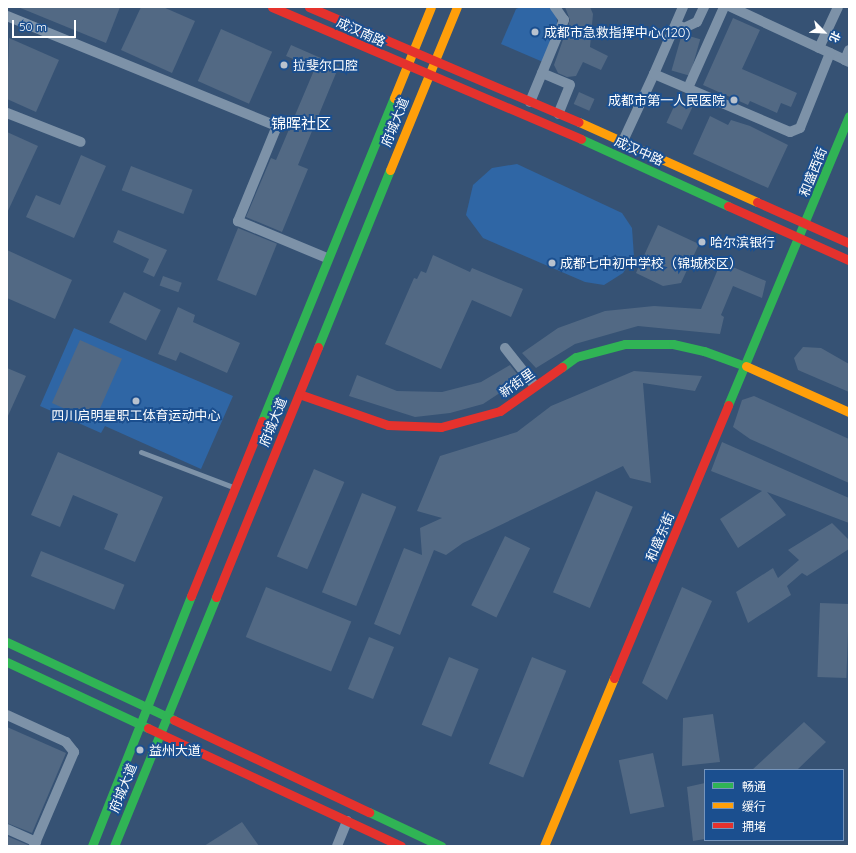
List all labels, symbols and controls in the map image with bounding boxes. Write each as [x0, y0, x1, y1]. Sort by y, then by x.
scale bar [14, 12, 78, 38]
north arrow [804, 12, 844, 52]
street label: 成汉南路 [334, 14, 388, 50]
text: 50 m [19, 19, 47, 34]
place label: 成都市急救指挥中心(120) [544, 24, 690, 40]
marker: 成都市急救指挥中心(120) [529, 26, 541, 38]
text: 北 [826, 29, 844, 45]
place label: 拉斐尔口腔 [293, 57, 358, 73]
marker: 拉斐尔口腔 [278, 59, 290, 71]
place label: 成都市第一人民医院 [608, 92, 725, 108]
marker: 成都市第一人民医院 [728, 94, 740, 106]
street label: 府城大道 [378, 95, 412, 149]
district label: 锦晖社区 [271, 115, 331, 133]
street label: 成汉中路 [612, 133, 666, 169]
street label: 和盛西街 [796, 145, 830, 199]
place label: 哈尔滨银行 [710, 234, 775, 250]
marker: 哈尔滨银行 [697, 237, 707, 247]
place label: 成都七中初中学校（锦城校区） [560, 255, 742, 271]
marker: 成都七中初中学校（锦城校区） [547, 258, 557, 268]
street label: 新街里 [497, 365, 537, 401]
street label: 府城大道 [256, 395, 290, 449]
marker: 四川启明星职工体育运动中心 [131, 396, 141, 406]
place label: 四川启明星职工体育运动中心 [52, 407, 220, 423]
street label: 和盛东街 [643, 510, 677, 564]
place label: 益州大道 [149, 742, 201, 758]
marker: 益州大道 [134, 744, 146, 756]
street label: 府城大道 [106, 761, 140, 815]
legend [704, 769, 844, 841]
text: 畅通 [742, 779, 766, 794]
text: 缓行 [742, 799, 766, 814]
text: 拥堵 [742, 819, 766, 834]

